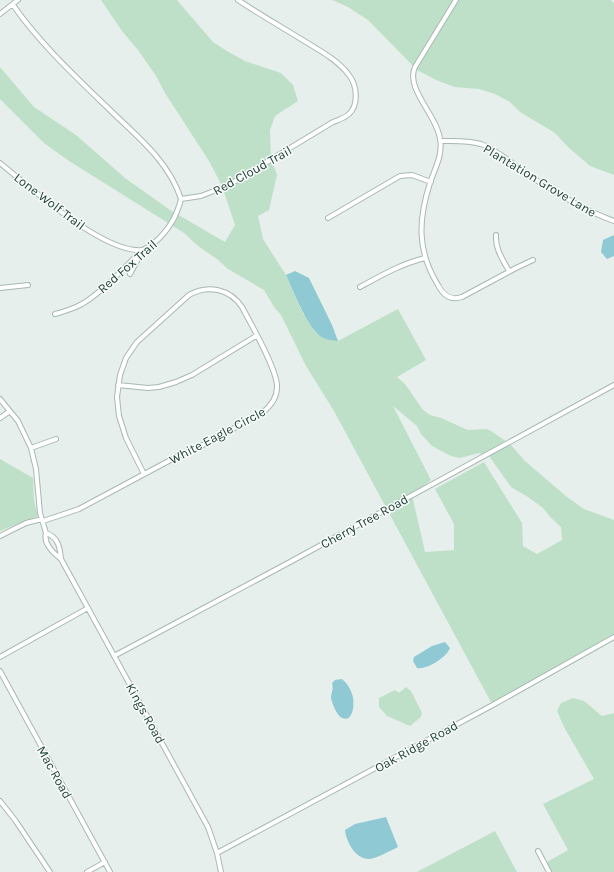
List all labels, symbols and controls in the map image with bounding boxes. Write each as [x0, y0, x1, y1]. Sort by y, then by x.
street label: Plantation Grove Lane [481, 141, 599, 220]
street label: Red Cloud Trail [210, 143, 294, 198]
street label: Lone Wolf Trail [11, 170, 88, 233]
street label: Red Fox Trail [95, 237, 160, 296]
street label: White Eagle Circle [167, 404, 268, 467]
street label: Cherry Tree Road [318, 491, 411, 552]
street label: Kings Road [123, 680, 168, 746]
street label: Oak Ridge Road [372, 717, 460, 775]
street label: Mac Road [34, 743, 75, 801]

